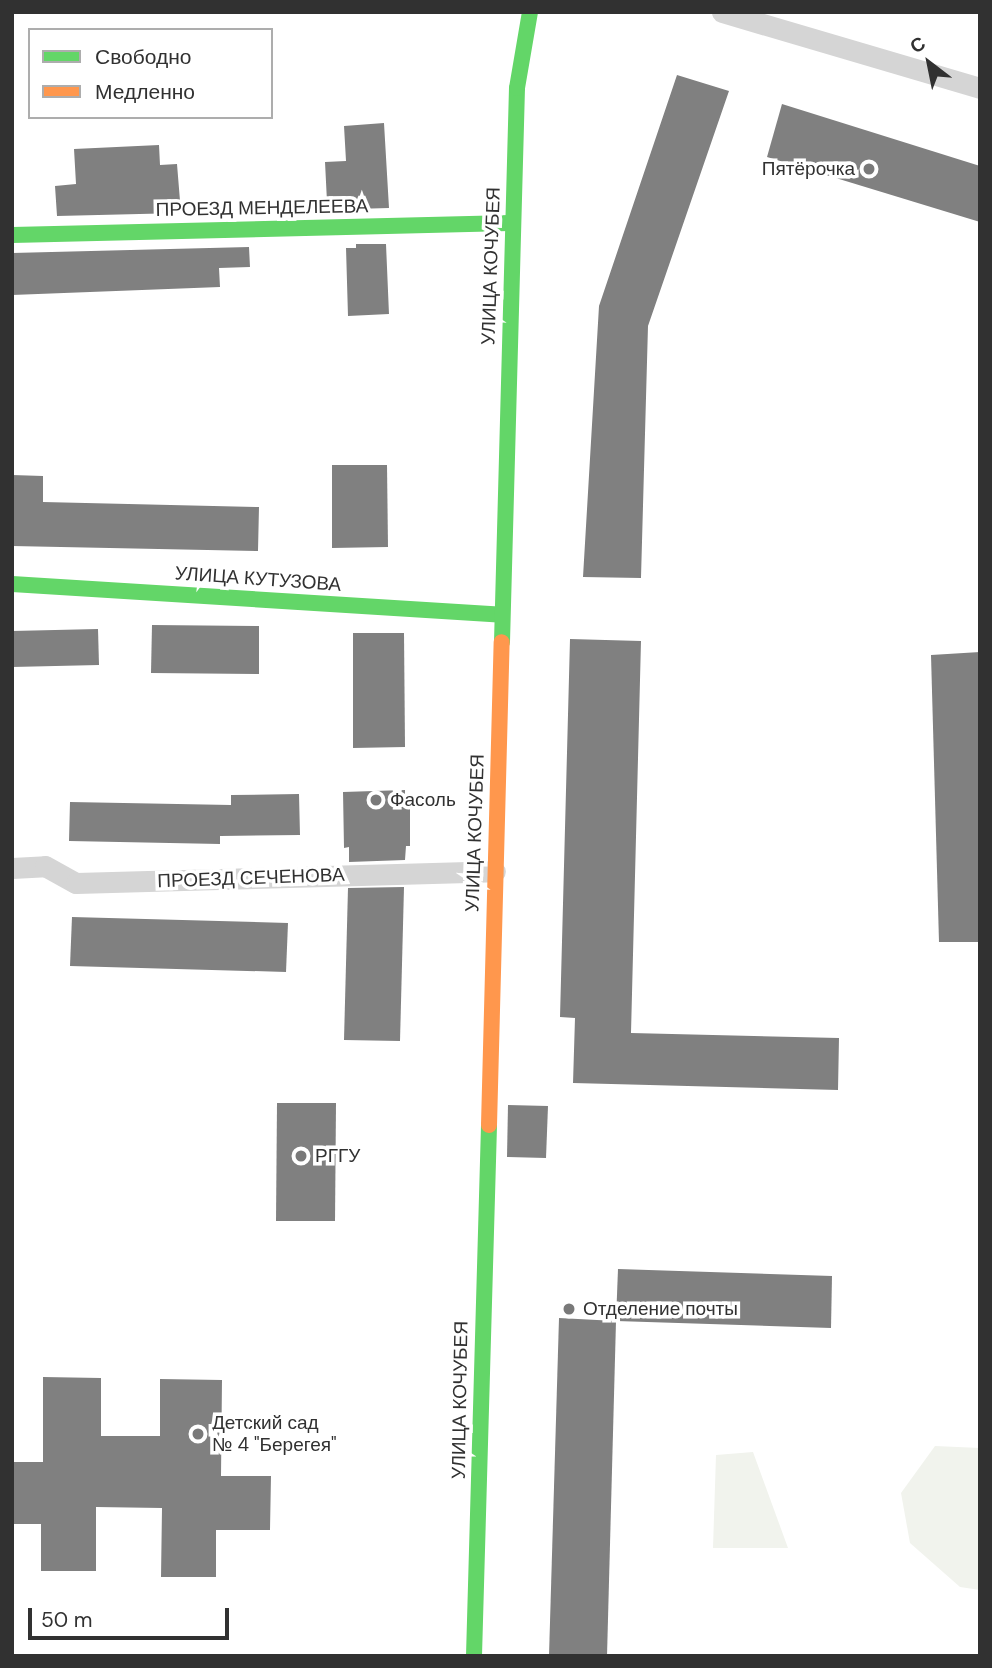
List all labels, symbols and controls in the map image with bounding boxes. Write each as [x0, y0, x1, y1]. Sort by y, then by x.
legend [28, 28, 273, 119]
north arrow [894, 28, 964, 98]
text: С [905, 31, 930, 59]
text: Свободно [95, 43, 192, 71]
text: Медленно [95, 78, 195, 106]
place label: Пятёрочка [762, 158, 855, 180]
marker: Пятёрочка [861, 161, 877, 177]
street label: УЛИЦА КОЧУБЕЯ [477, 187, 505, 345]
street label: ПРОЕЗД МЕНДЕЛЕЕВА [155, 195, 369, 221]
street label: УЛИЦА КУТУЗОВА [174, 562, 342, 596]
street label: УЛИЦА КОЧУБЕЯ [461, 754, 489, 912]
place label: Фасоль [390, 789, 456, 811]
marker: Фасоль [368, 792, 384, 808]
street label: ПРОЕЗД СЕЧЕНОВА [157, 863, 345, 893]
place label: РГГУ [315, 1145, 360, 1167]
marker: РГГУ [293, 1148, 309, 1164]
place label: Отделение почты [583, 1298, 738, 1320]
marker: Отделение почты [561, 1301, 577, 1317]
street label: УЛИЦА КОЧУБЕЯ [447, 1321, 473, 1479]
place label: Детский сад № 4 "Берегея" [212, 1412, 337, 1456]
marker: Детский сад № 4 "Берегея" [190, 1426, 206, 1442]
scale bar [32, 1594, 233, 1638]
text: 50 m [41, 1606, 92, 1634]

